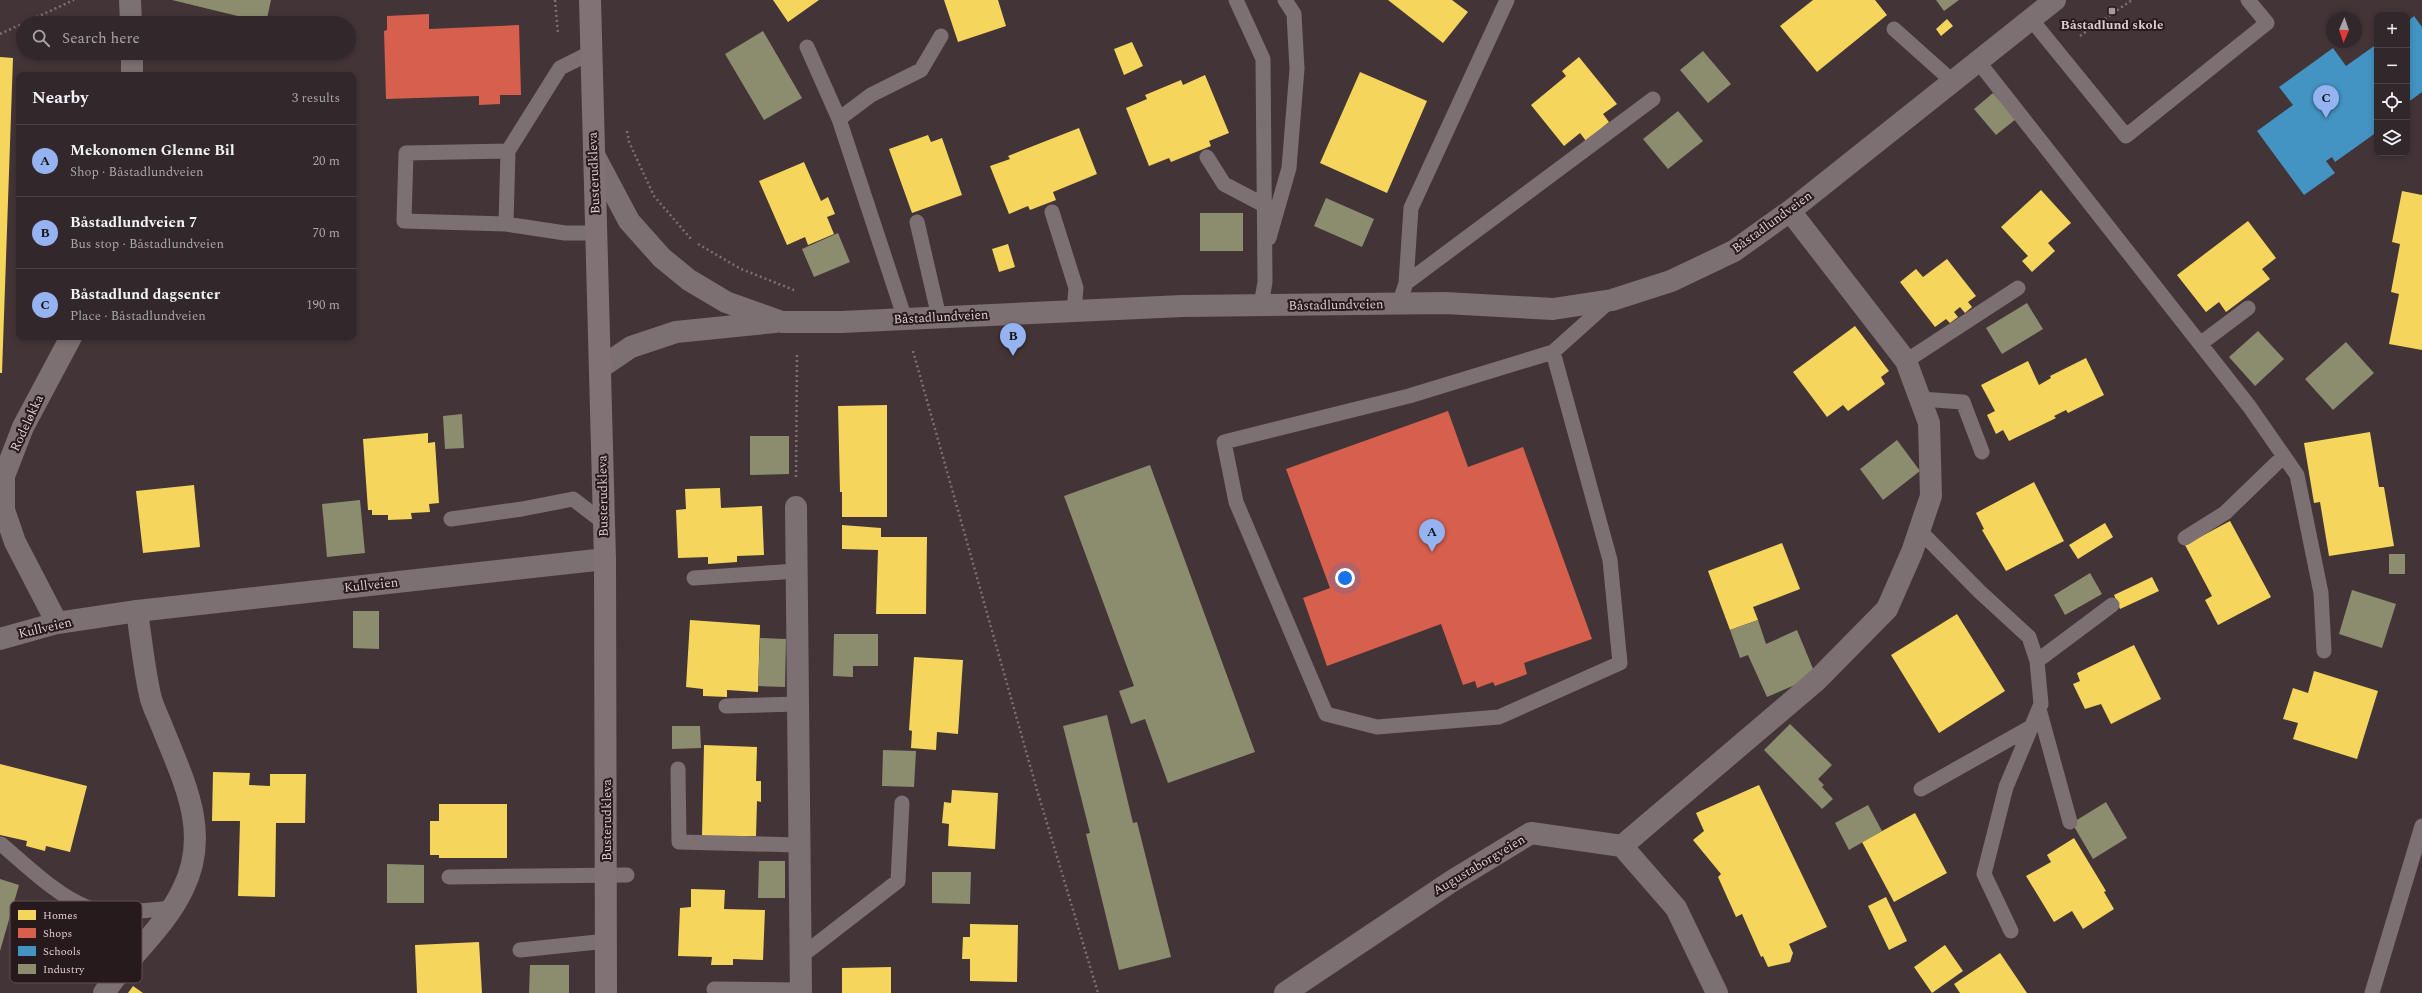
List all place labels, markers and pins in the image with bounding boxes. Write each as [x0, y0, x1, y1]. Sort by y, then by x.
marker: Båstadlund skole [2107, 6, 2117, 16]
place label: Båstadlund skole [2061, 15, 2163, 35]
pin: C [2313, 85, 2339, 118]
pin: B [1000, 323, 1026, 356]
pin: A [1419, 519, 1445, 552]

